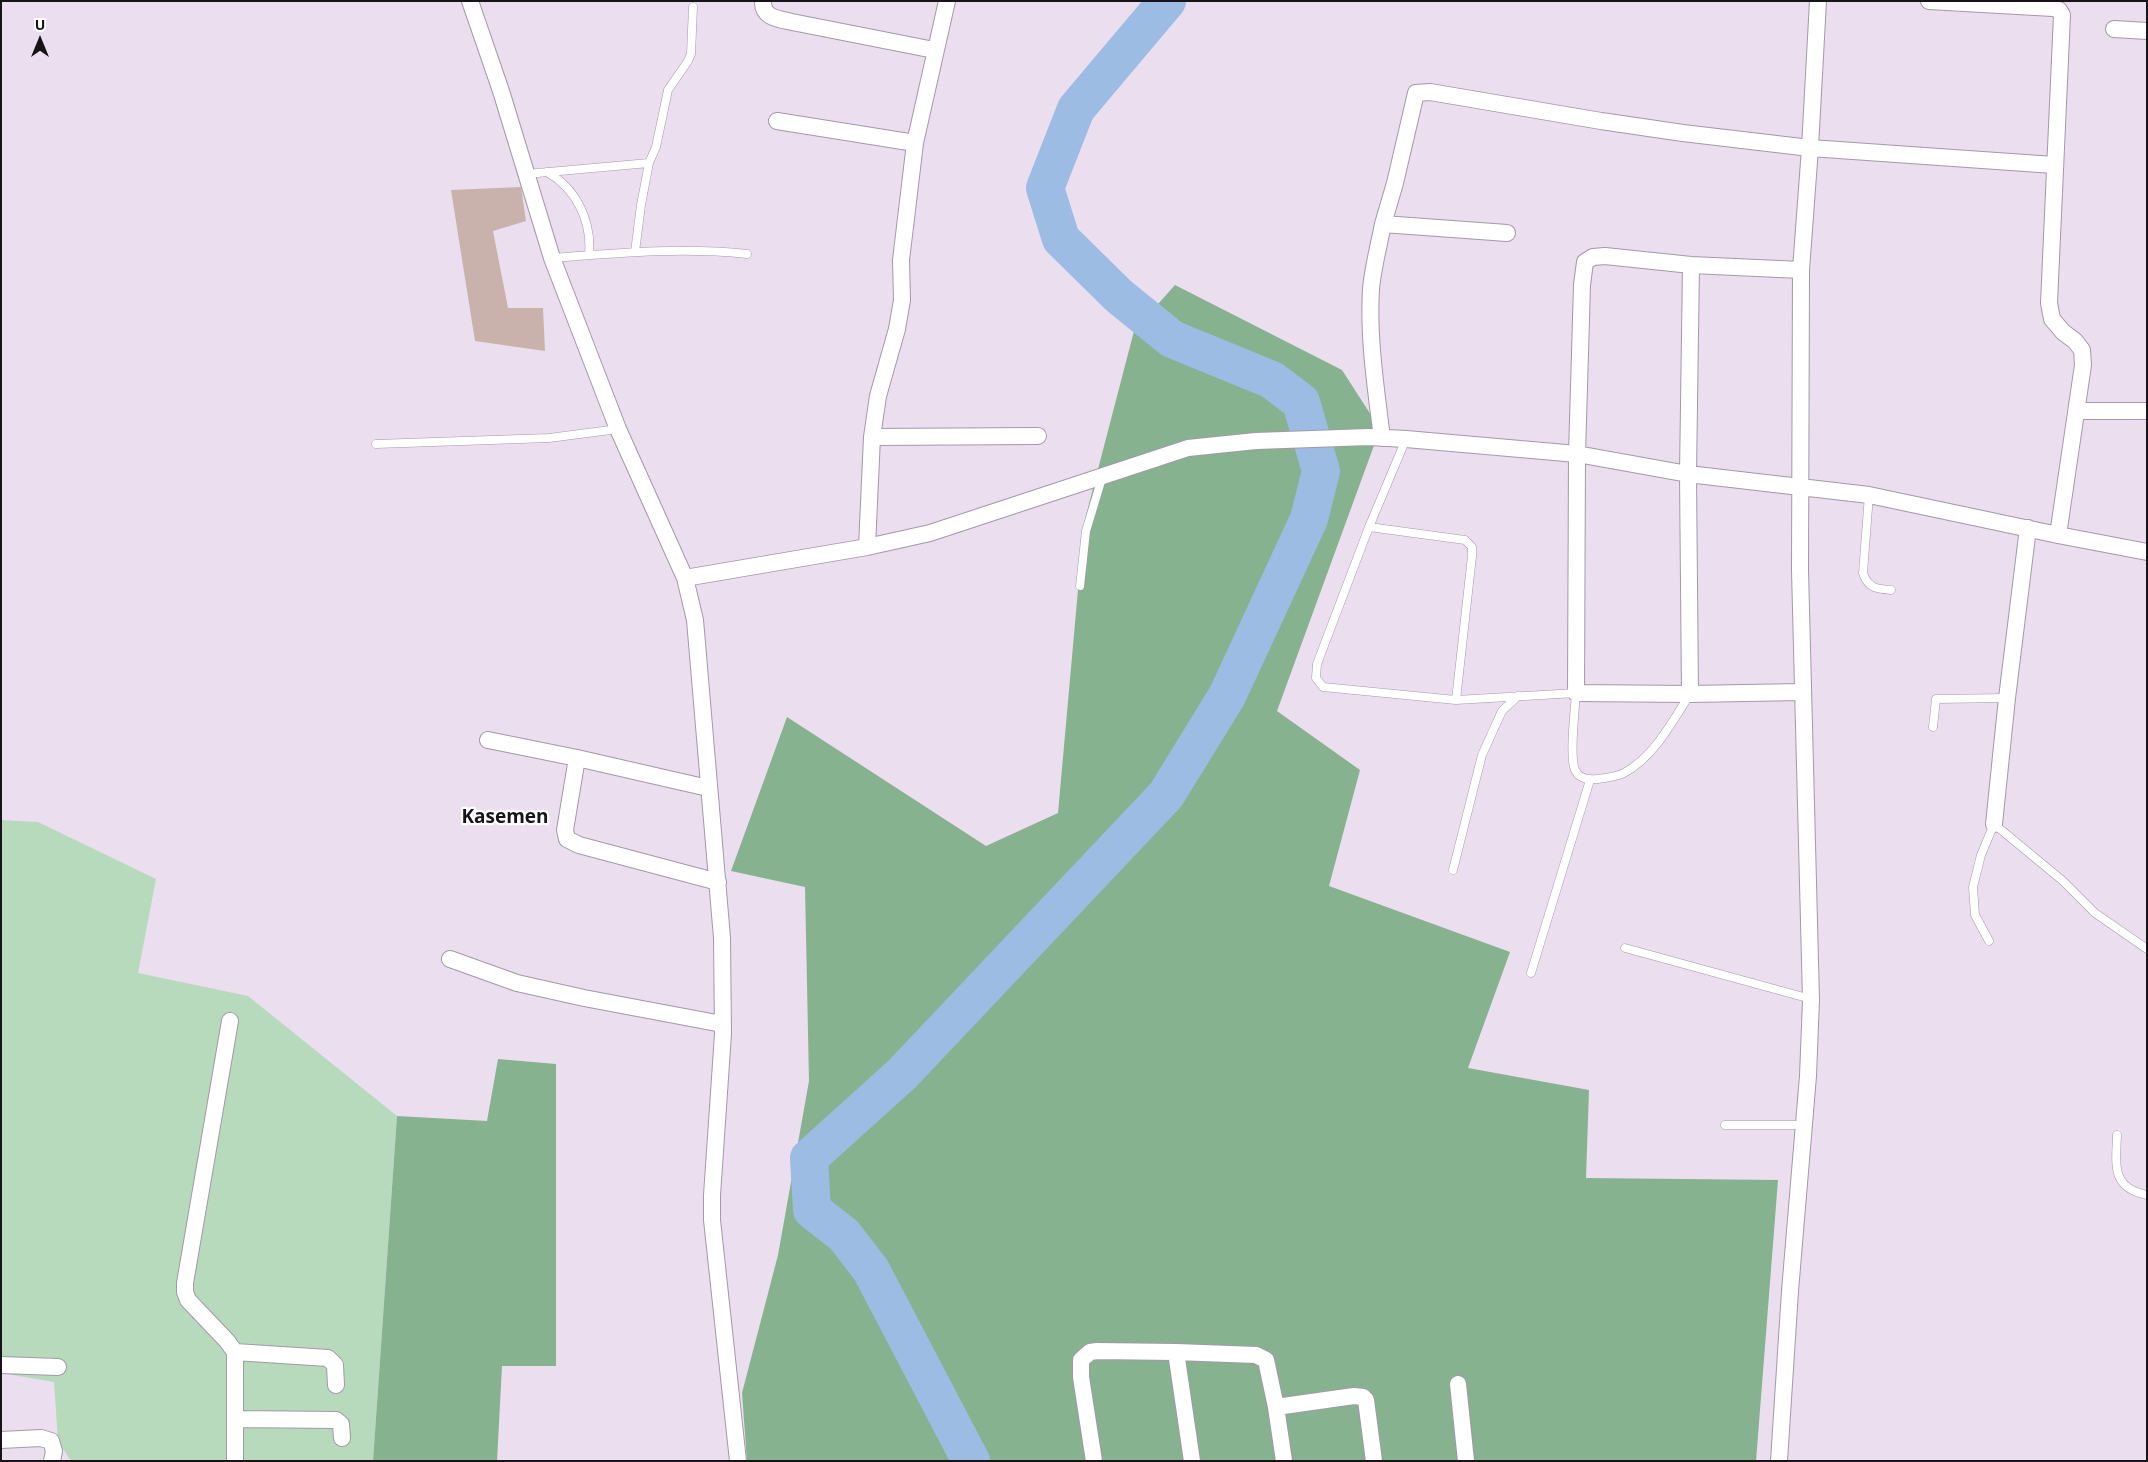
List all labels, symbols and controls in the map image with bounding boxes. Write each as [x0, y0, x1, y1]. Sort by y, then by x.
north arrow [15, 15, 65, 65]
text: U [35, 15, 45, 34]
district label: Kasemen [461, 807, 549, 829]

